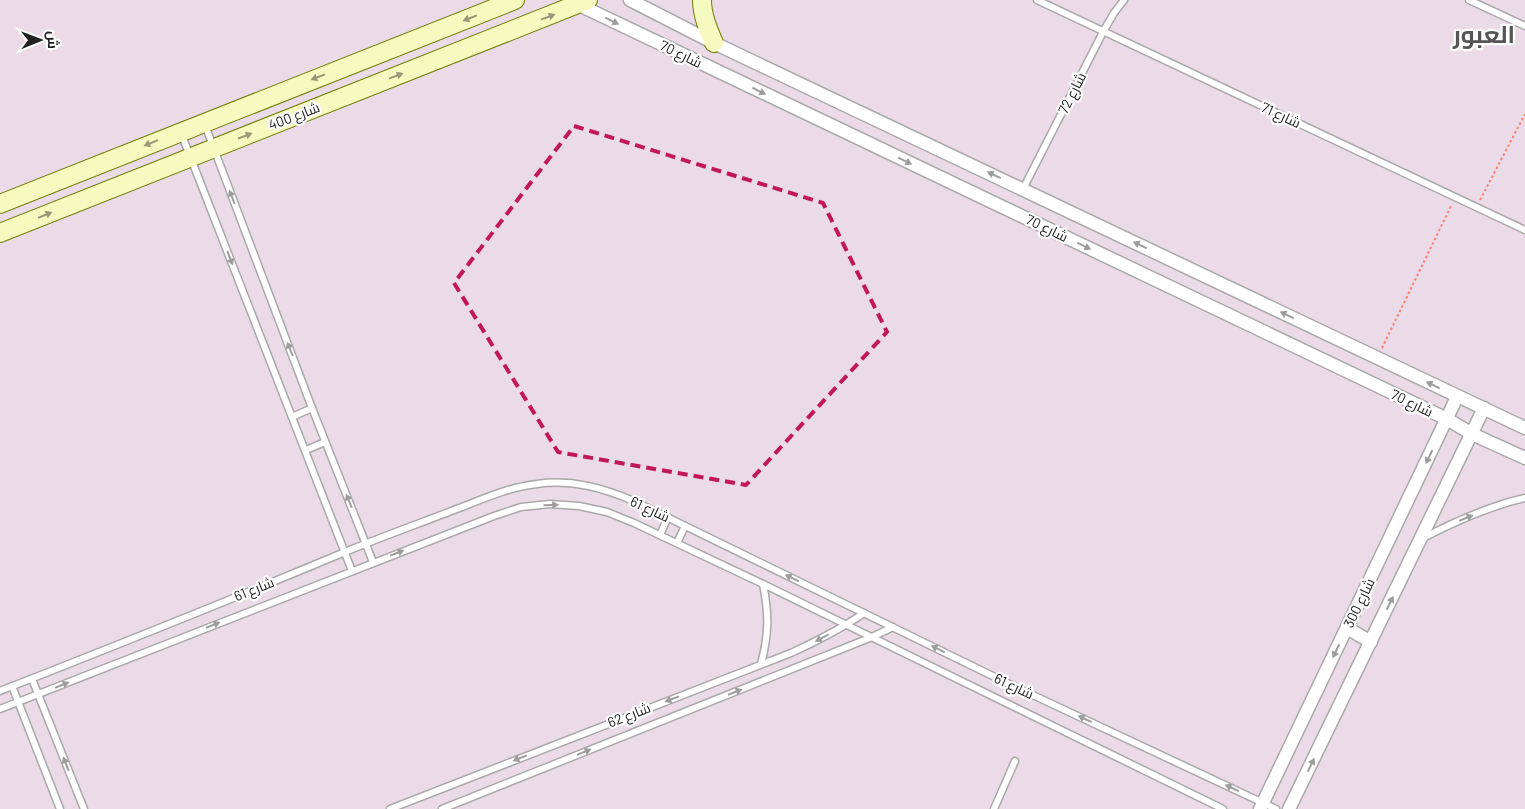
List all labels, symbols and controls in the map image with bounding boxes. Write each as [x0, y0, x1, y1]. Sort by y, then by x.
one-way arrow [540, 13, 555, 20]
north arrow [15, 15, 65, 65]
one-way arrow [462, 15, 477, 22]
one-way arrow [605, 17, 619, 25]
district label: العبور [1452, 19, 1515, 49]
text: ش [44, 31, 62, 49]
street label: شارع 70 [657, 36, 705, 72]
street label: شارع 72 [1054, 69, 1090, 117]
one-way arrow [389, 72, 404, 79]
one-way arrow [310, 73, 325, 81]
one-way arrow [752, 87, 766, 95]
street label: شارع 400 [266, 98, 322, 134]
street label: شارع 71 [1258, 98, 1304, 132]
one-way arrow [238, 132, 253, 140]
one-way arrow [144, 140, 158, 148]
one-way arrow [898, 157, 913, 165]
one-way arrow [987, 170, 1001, 178]
one-way arrow [228, 190, 235, 205]
street label: شارع 70 [1023, 210, 1071, 246]
one-way arrow [38, 211, 53, 219]
one-way arrow [1133, 240, 1148, 249]
one-way arrow [1077, 242, 1091, 250]
one-way arrow [227, 251, 234, 266]
one-way arrow [1280, 310, 1294, 318]
one-way arrow [286, 341, 294, 356]
one-way arrow [1426, 381, 1441, 389]
street label: شارع 70 [1388, 385, 1436, 421]
one-way arrow [1425, 450, 1433, 464]
street label: شارع 61 [627, 492, 673, 526]
one-way arrow [345, 493, 352, 508]
one-way arrow [543, 501, 559, 509]
one-way arrow [1458, 513, 1473, 521]
one-way arrow [390, 549, 405, 557]
street label: شارع 61 [231, 573, 277, 605]
one-way arrow [785, 574, 799, 582]
street label: شارع 300 [1339, 575, 1379, 631]
one-way arrow [1386, 596, 1394, 611]
one-way arrow [206, 621, 220, 629]
one-way arrow [815, 634, 829, 642]
one-way arrow [1332, 644, 1340, 658]
one-way arrow [931, 645, 945, 653]
street label: شارع 61 [991, 669, 1037, 703]
one-way arrow [55, 681, 70, 689]
one-way arrow [728, 688, 743, 695]
one-way arrow [664, 696, 679, 703]
street label: شارع 62 [605, 699, 653, 731]
one-way arrow [1078, 715, 1092, 723]
one-way arrow [577, 748, 592, 755]
one-way arrow [512, 754, 527, 762]
one-way arrow [61, 757, 69, 771]
one-way arrow [1307, 758, 1315, 772]
one-way arrow [1225, 784, 1239, 792]

